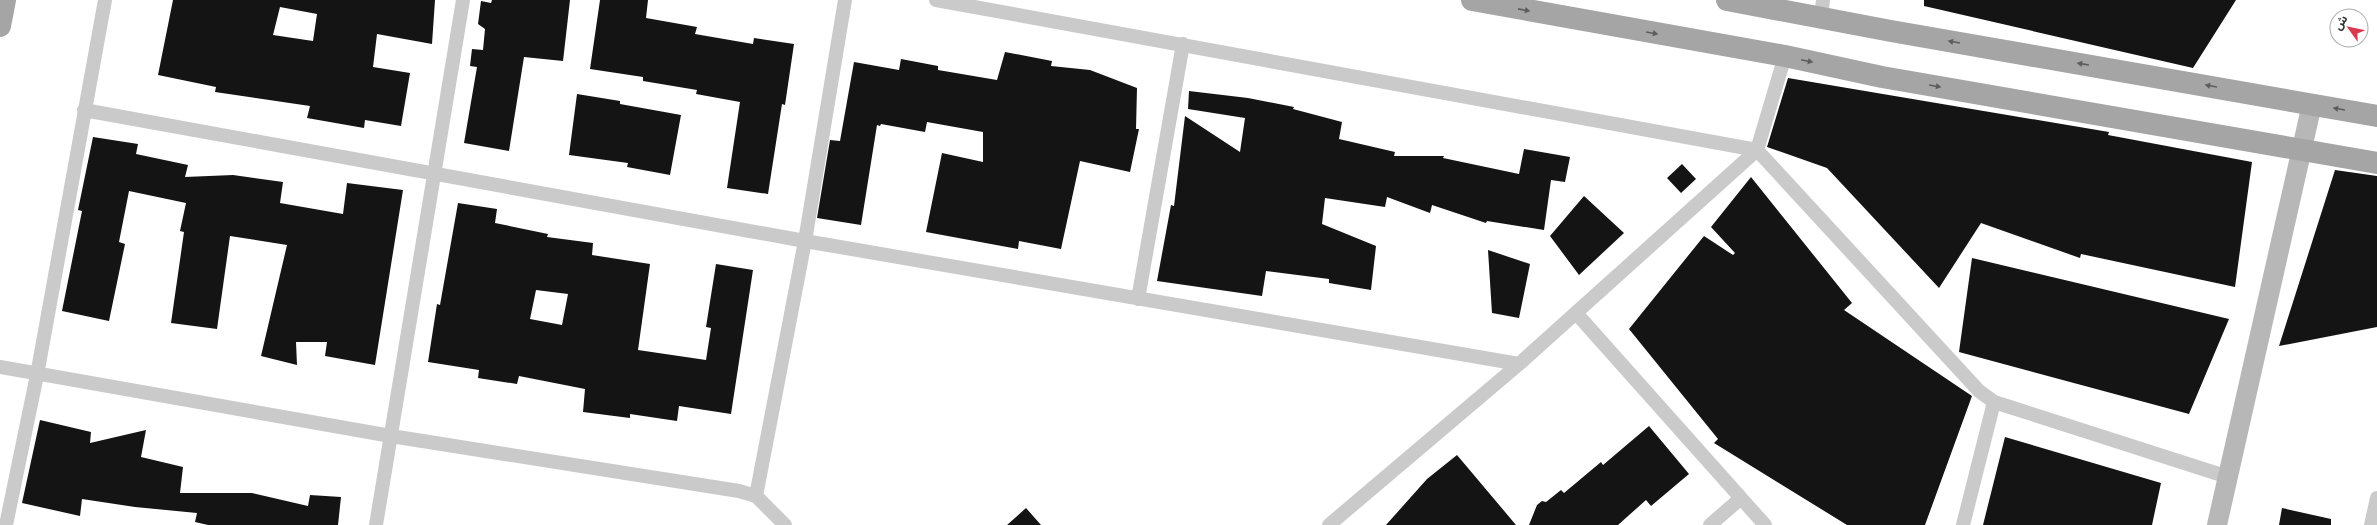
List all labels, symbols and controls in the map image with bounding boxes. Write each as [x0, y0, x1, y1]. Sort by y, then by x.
one-way arrow [1518, 7, 1530, 13]
north arrow [2329, 8, 2369, 48]
text: ش [2331, 13, 2351, 33]
one-way arrow [1646, 30, 1658, 36]
one-way arrow [1948, 39, 1961, 45]
one-way arrow [1801, 58, 1814, 64]
one-way arrow [2077, 60, 2089, 66]
one-way arrow [1929, 83, 1941, 89]
one-way arrow [2205, 83, 2217, 89]
one-way arrow [2333, 106, 2345, 112]

